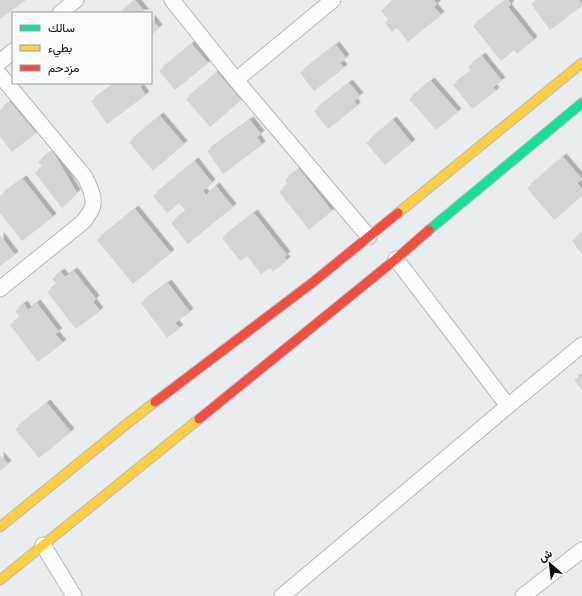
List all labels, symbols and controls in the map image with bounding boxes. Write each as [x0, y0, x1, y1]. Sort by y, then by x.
legend [12, 12, 152, 84]
text: سالك [48, 20, 75, 35]
text: بطيء [48, 40, 72, 58]
text: مزدحم [48, 60, 79, 76]
north arrow [530, 544, 570, 584]
text: ش [536, 546, 554, 564]

